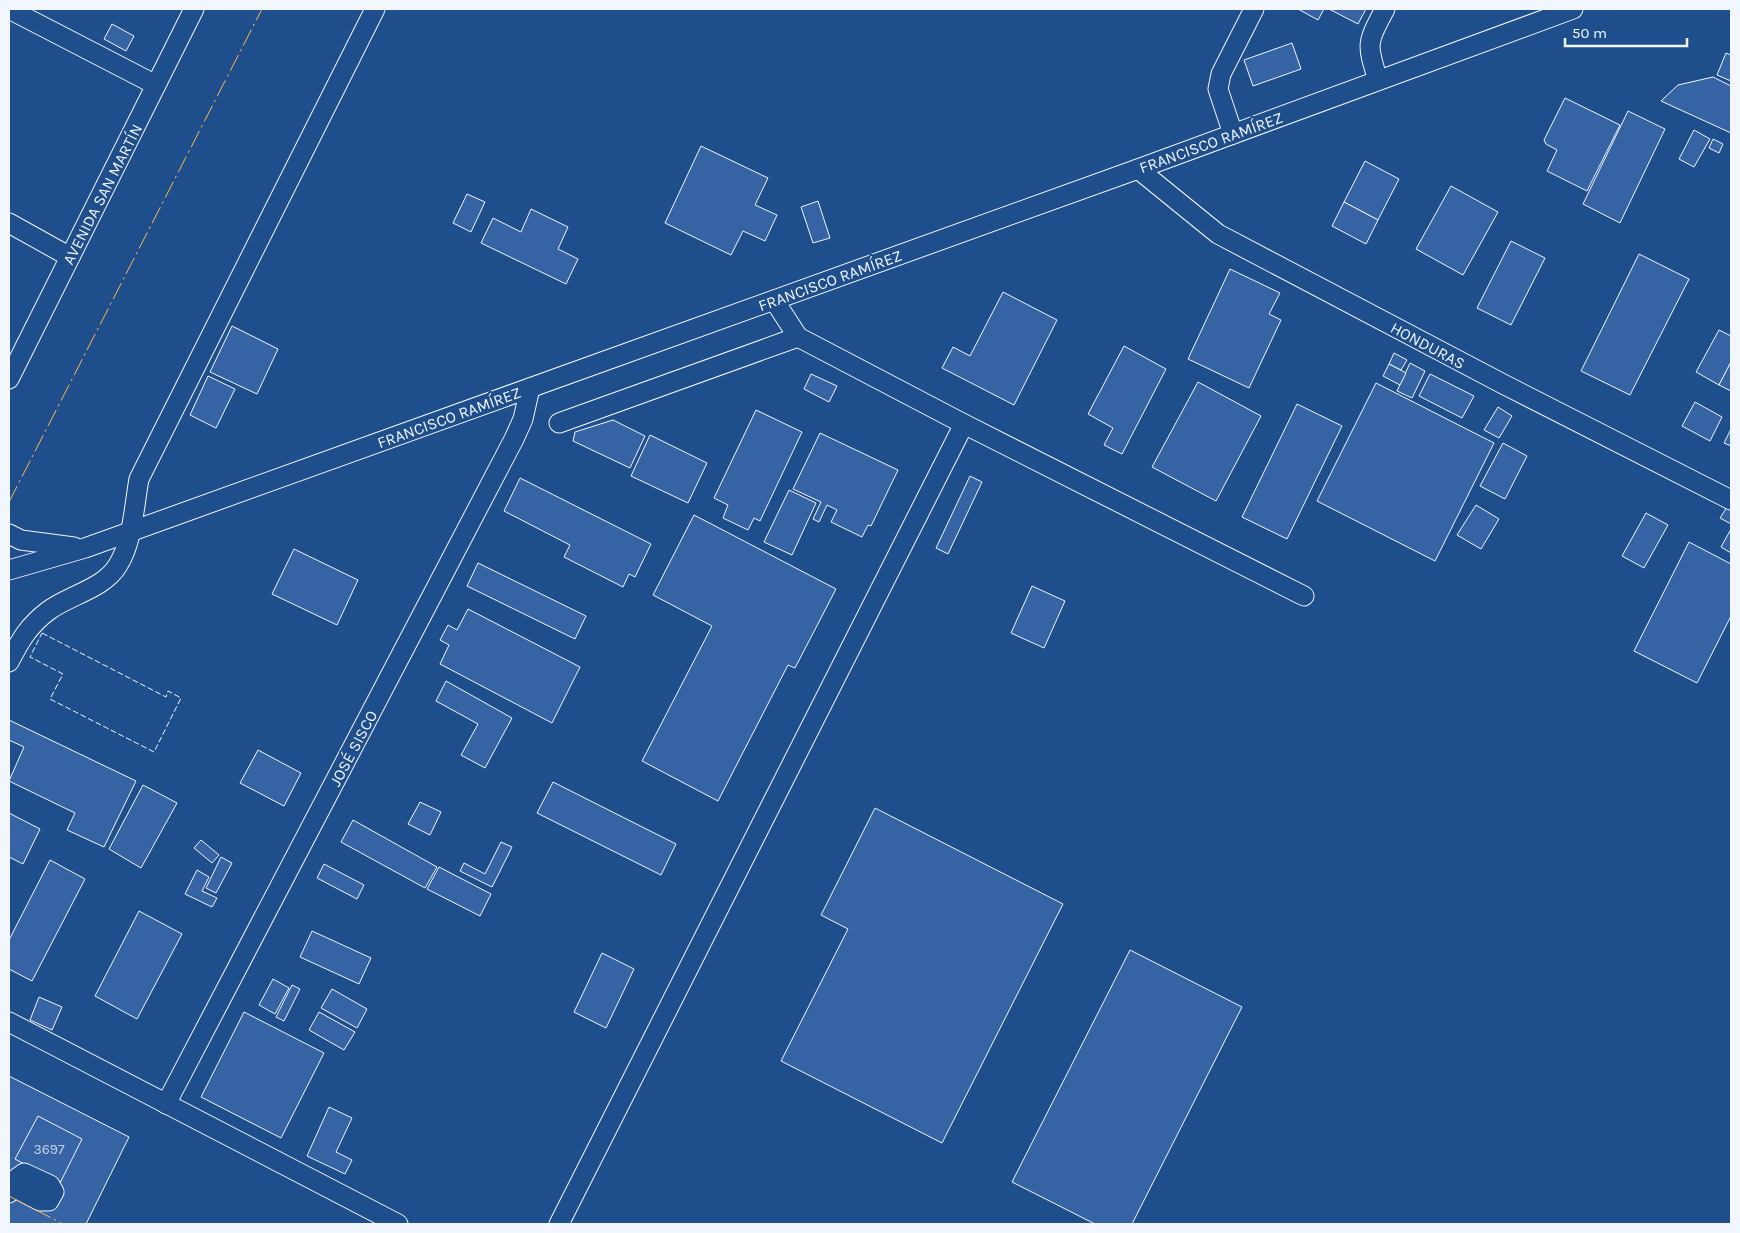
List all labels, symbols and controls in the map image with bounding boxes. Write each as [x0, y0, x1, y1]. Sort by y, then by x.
scale bar [1565, 15, 1688, 47]
text: 50 m [1572, 24, 1607, 42]
street label: FRANCISCO RAMÍREZ [1137, 108, 1286, 177]
street label: AVENIDA SAN MARTÍN [59, 121, 146, 268]
street label: FRANCISCO RAMÍREZ [756, 246, 905, 315]
street label: HONDURAS [1387, 318, 1468, 373]
street label: FRANCISCO RAMÍREZ [375, 383, 524, 452]
street label: JOSÉ SISCO [326, 707, 381, 789]
house number: 3697 [34, 1141, 65, 1158]

